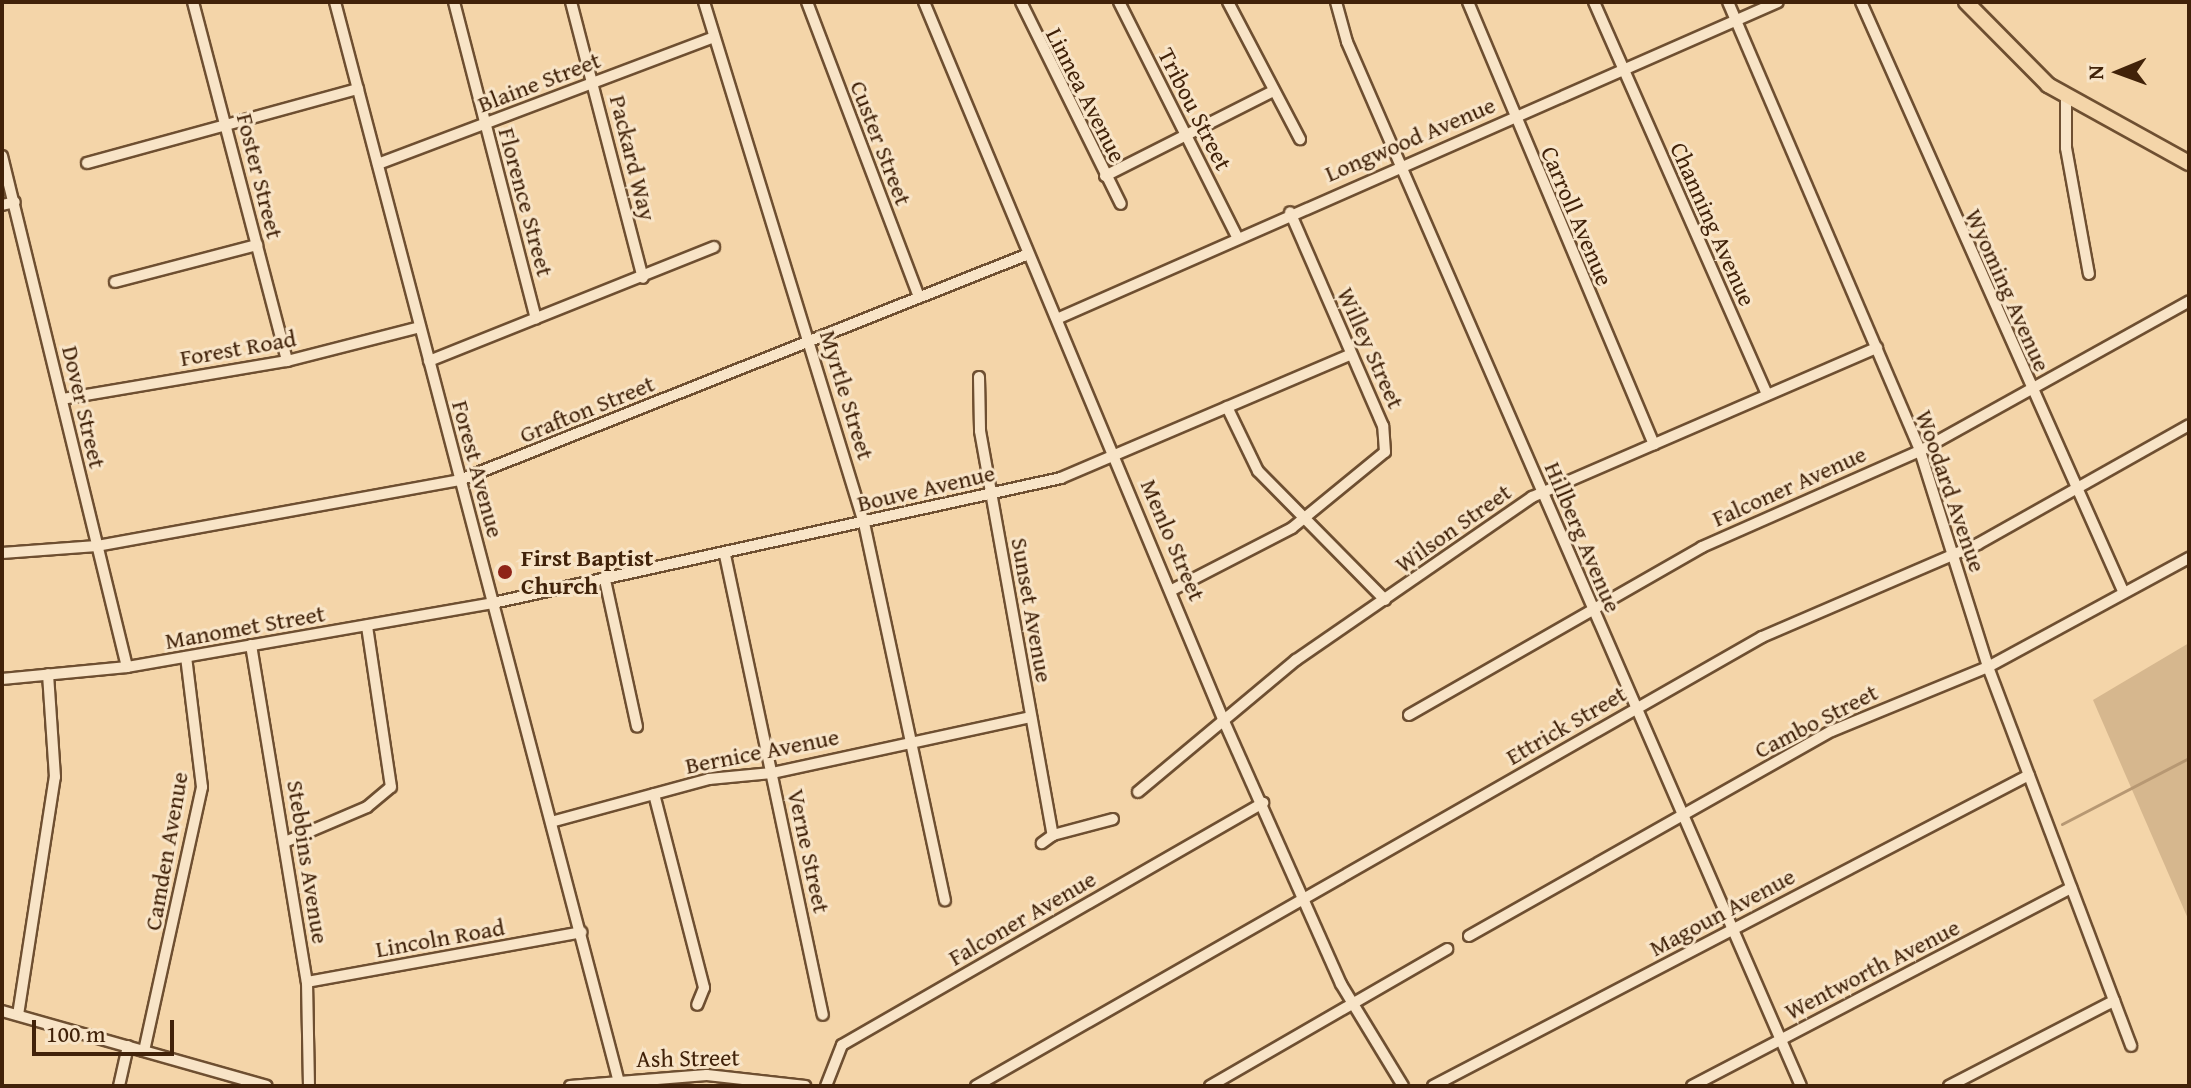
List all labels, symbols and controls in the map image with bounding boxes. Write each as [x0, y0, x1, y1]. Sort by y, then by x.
street label: Linnea Avenue [1040, 23, 1132, 167]
north arrow [2079, 32, 2159, 112]
street label: Tribou Street [1152, 43, 1238, 175]
street label: Blaine Street [474, 45, 604, 119]
text: N [2079, 65, 2111, 80]
street label: Custer Street [844, 77, 918, 209]
street label: Longwood Avenue [1320, 90, 1500, 188]
street label: Packard Way [603, 92, 663, 224]
street label: Foster Street [231, 110, 289, 242]
street label: Florence Street [492, 124, 560, 280]
street label: Channing Avenue [1664, 138, 1762, 310]
street label: Carroll Avenue [1535, 142, 1619, 290]
street label: Wyoming Avenue [1959, 204, 2057, 376]
street label: Willey Street [1331, 283, 1411, 413]
street label: Forest Road [178, 324, 298, 372]
street label: Myrtle Street [814, 327, 880, 463]
street label: Dover Street [56, 343, 112, 471]
street label: Grafton Street [515, 369, 659, 449]
street label: Forest Avenue [446, 397, 510, 541]
street label: Woodard Avenue [1910, 406, 1992, 576]
street label: Falconer Avenue [1708, 439, 1870, 533]
street label: Hillberg Avenue [1538, 457, 1628, 617]
street label: Bouve Avenue [854, 458, 998, 518]
street label: Menlo Street [1134, 475, 1212, 605]
street label: Wilson Street [1389, 477, 1517, 579]
street label: Sunset Avenue [1005, 535, 1059, 685]
place label: First Baptist Church [521, 544, 653, 600]
marker: First Baptist Church [496, 563, 514, 581]
street label: Manomet Street [163, 599, 327, 655]
street label: Cambo Street [1749, 678, 1883, 764]
street label: Ettrick Street [1501, 679, 1631, 771]
street label: Bernice Avenue [683, 722, 841, 780]
street label: Camden Avenue [138, 769, 194, 933]
street label: Stebbins Avenue [281, 778, 335, 946]
street label: Verne Street [782, 786, 836, 916]
street label: Magoun Avenue [1644, 862, 1800, 962]
street label: Falconer Avenue [943, 864, 1101, 972]
street label: Lincoln Road [373, 912, 507, 964]
street label: Wentworth Avenue [1780, 912, 1964, 1026]
scale bar [36, 1004, 178, 1054]
text: 100 m [46, 1016, 106, 1051]
street label: Ash Street [636, 1043, 740, 1073]

